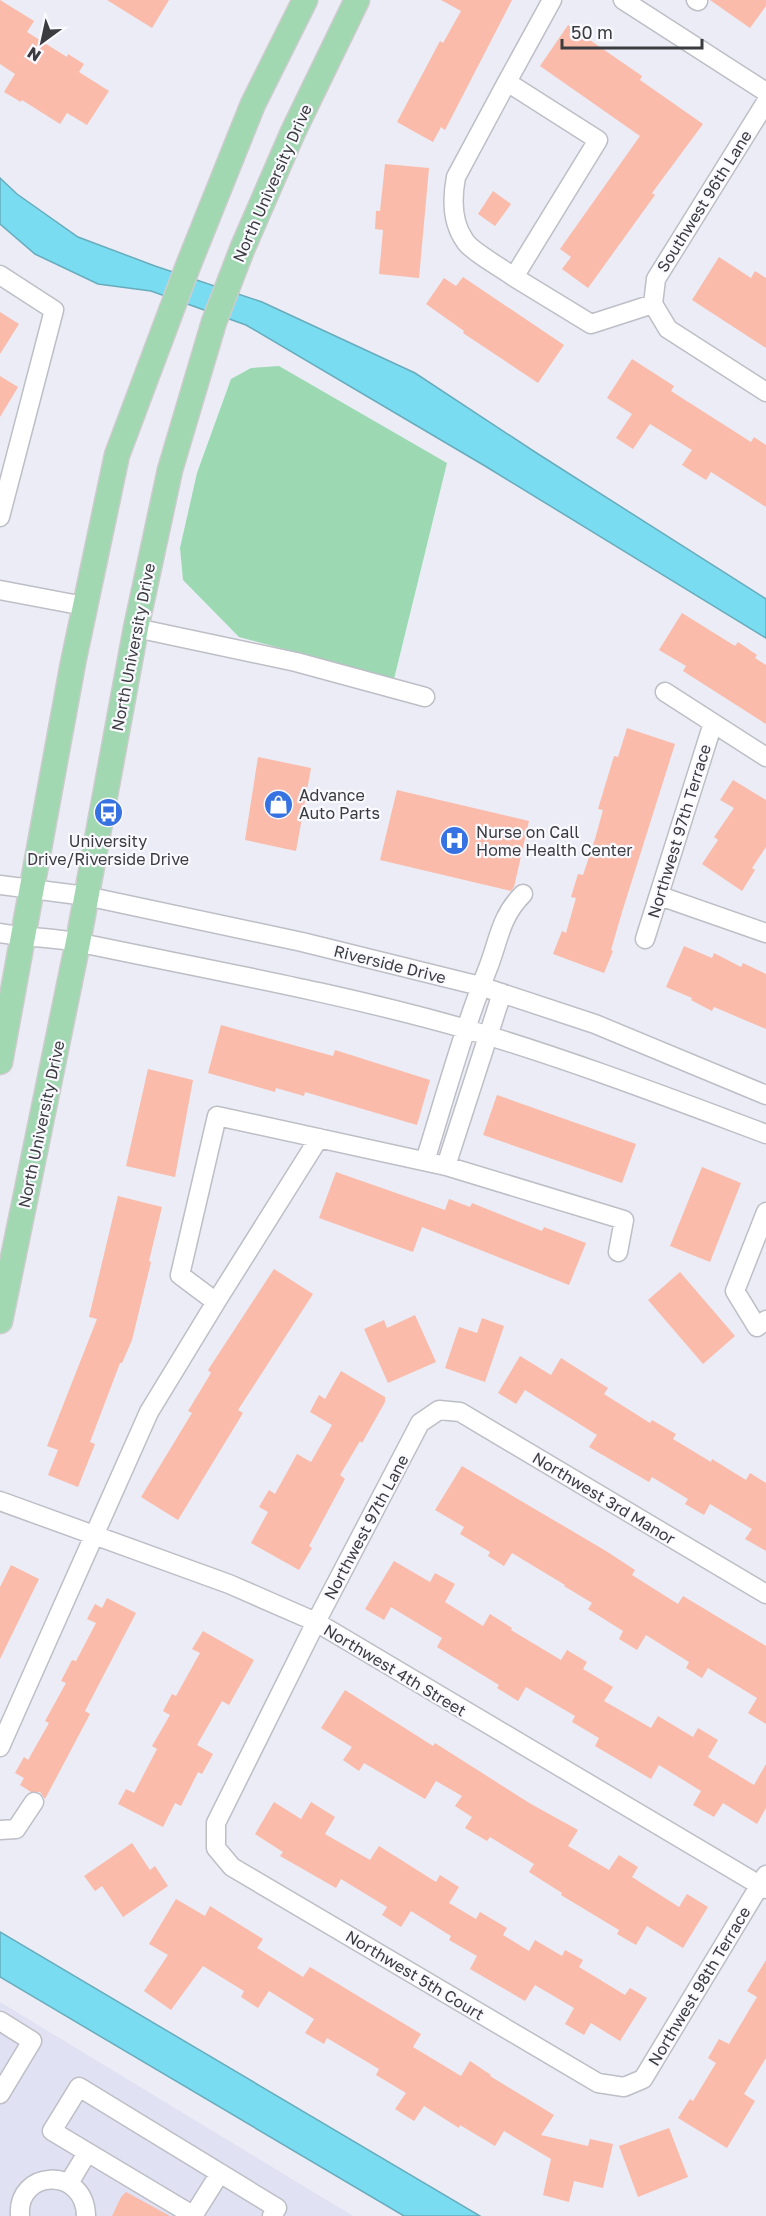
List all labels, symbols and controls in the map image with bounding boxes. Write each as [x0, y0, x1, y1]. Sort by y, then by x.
north arrow [12, 12, 72, 72]
scale bar [562, 12, 702, 50]
text: 50 m [571, 21, 613, 43]
text: N [23, 43, 44, 66]
street label: North University Drive [228, 101, 316, 265]
street label: Southwest 96th Lane [652, 126, 756, 276]
street label: North University Drive [107, 561, 159, 733]
street label: Northwest 97th Terrace [643, 742, 715, 920]
place label: Advance Auto Parts [299, 785, 380, 823]
shop icon: Advance Auto Parts [262, 788, 294, 820]
bus stop icon: University Drive/Riverside Drive [92, 797, 124, 829]
place label: Nurse on Call Home Health Center [476, 822, 632, 860]
hospital icon: Nurse on Call Home Health Center [439, 825, 471, 857]
place label: University Drive/Riverside Drive [27, 831, 189, 869]
street label: Riverside Drive [332, 940, 448, 988]
street label: North University Drive [13, 1038, 69, 1210]
street label: Northwest 3rd Manor [529, 1447, 679, 1549]
street label: Northwest 97th Lane [319, 1451, 413, 1603]
street label: Northwest 4th Street [320, 1620, 470, 1720]
street label: Northwest 98th Terrace [644, 1903, 754, 2069]
street label: Northwest 5th Court [342, 1926, 488, 2024]

